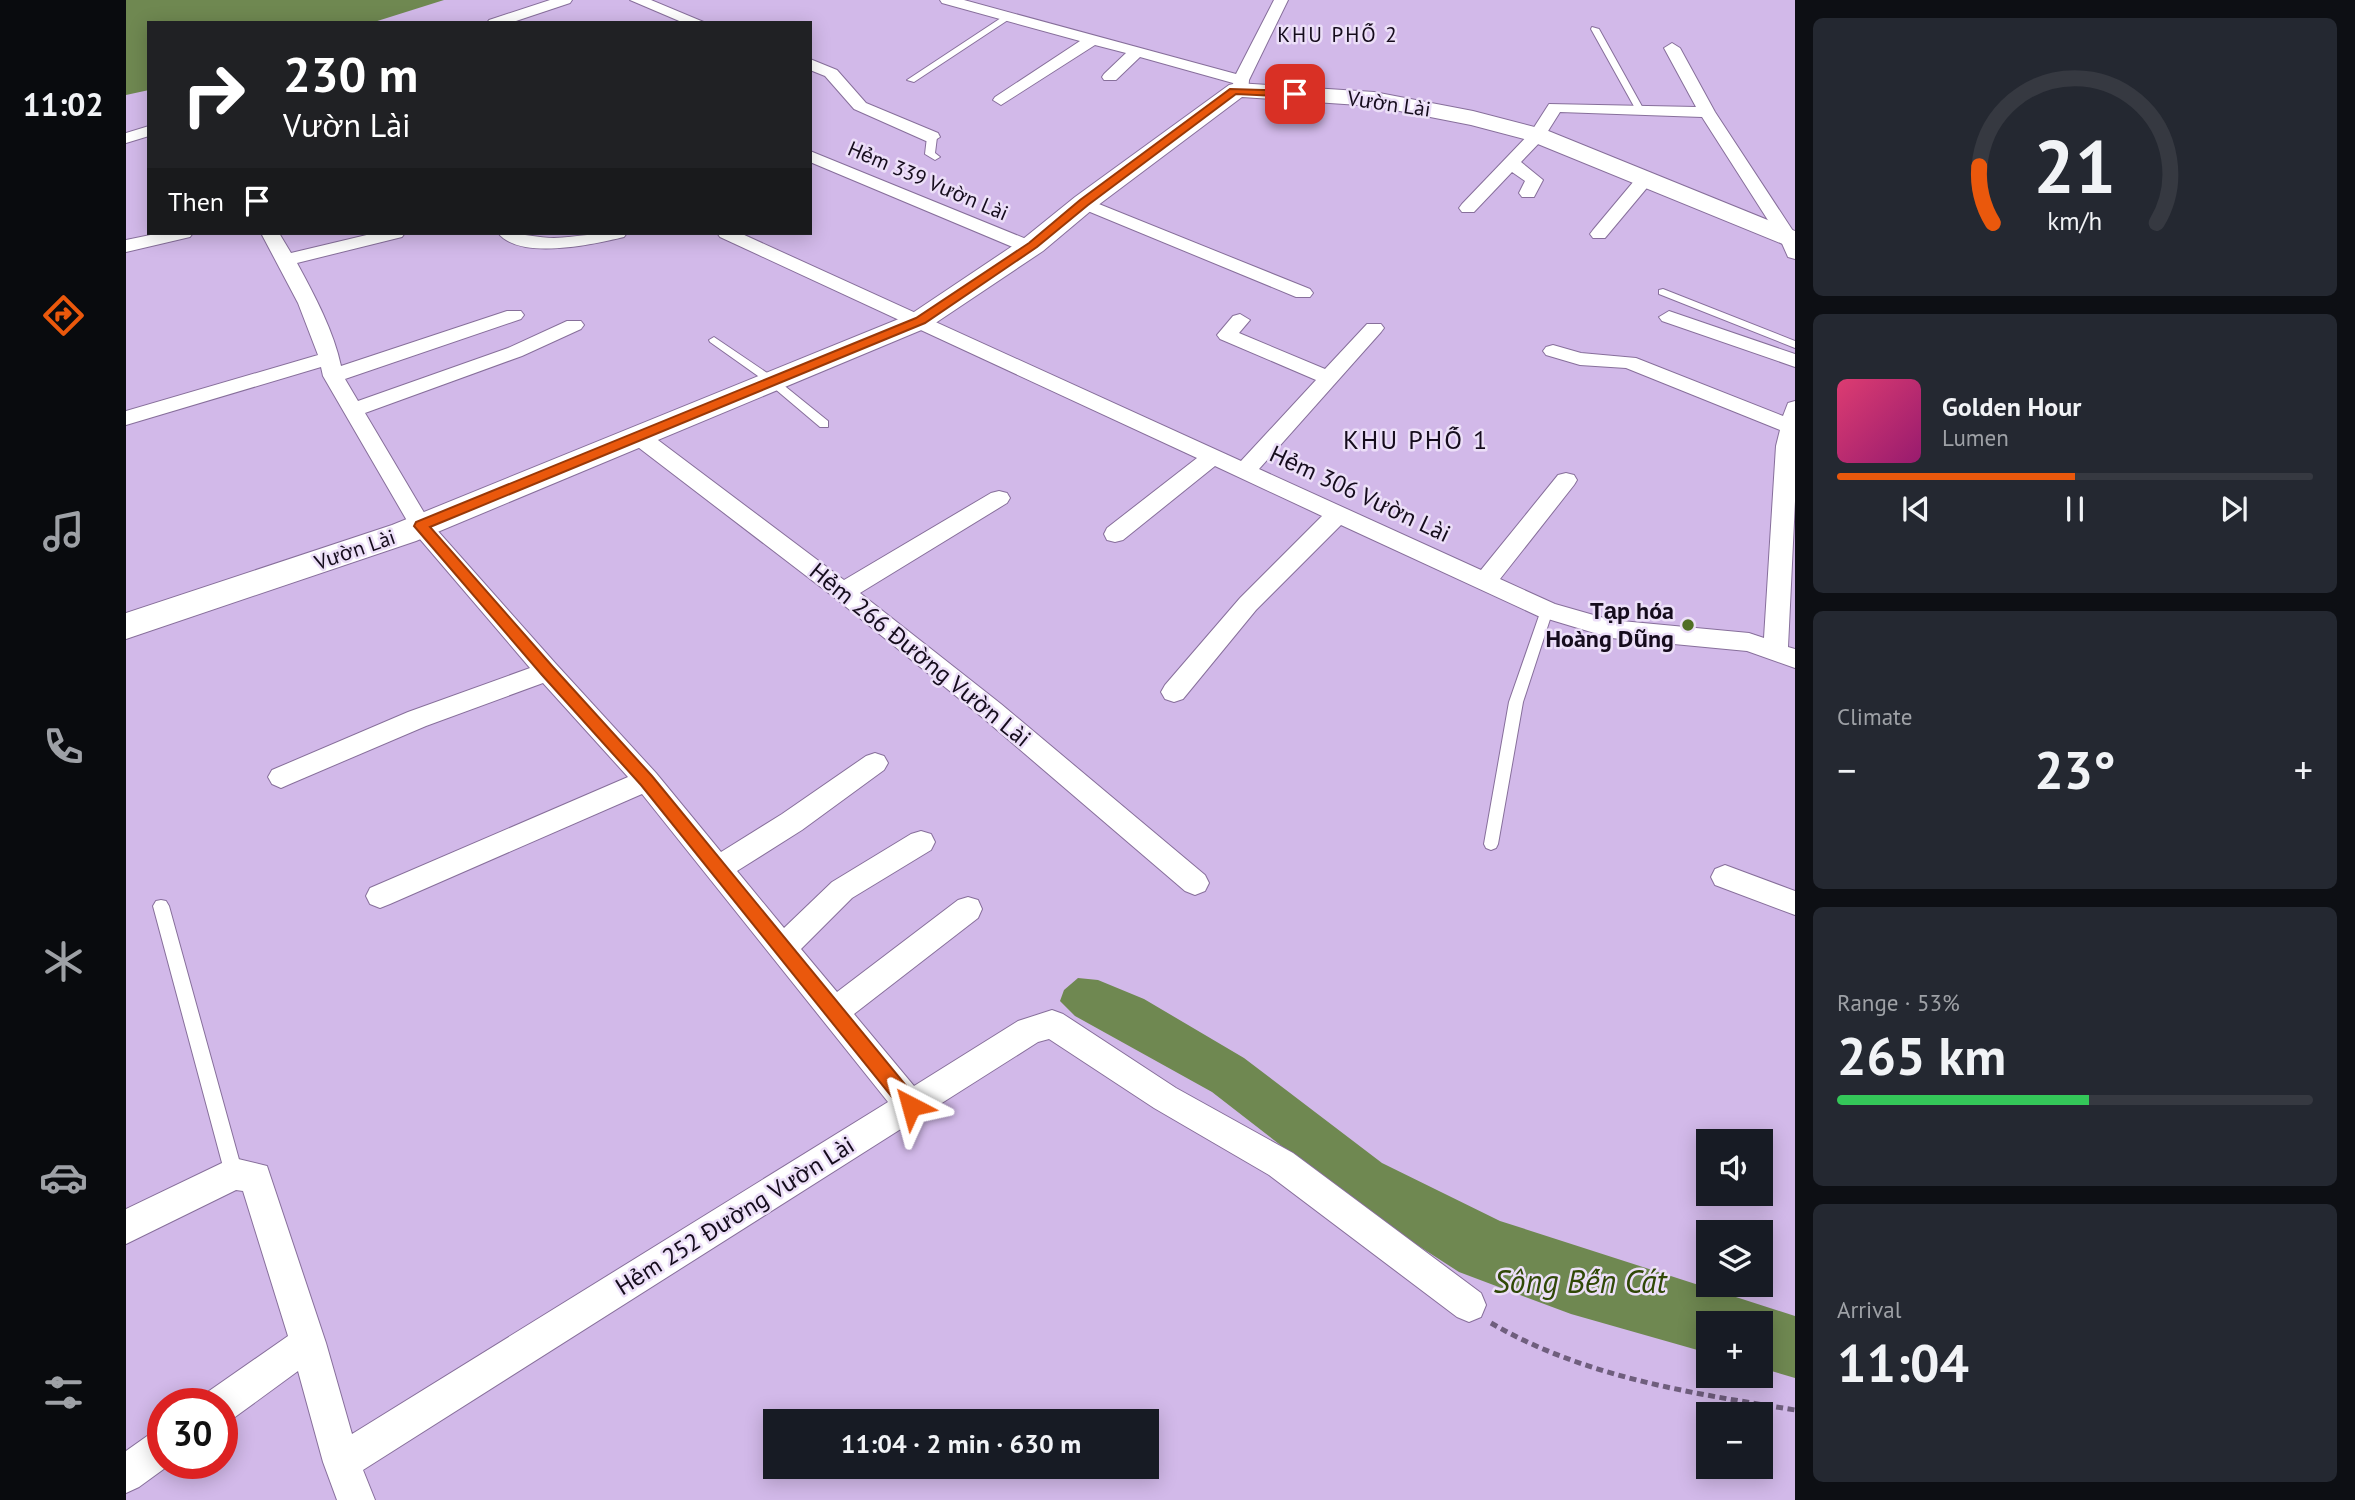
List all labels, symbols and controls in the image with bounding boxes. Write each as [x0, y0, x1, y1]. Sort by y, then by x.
district label: KHU PHỐ 2 [1277, 21, 1399, 48]
text: 230 m [283, 42, 418, 106]
icon: right [168, 49, 259, 140]
pin [1265, 64, 1325, 124]
icon: arrive [1276, 75, 1314, 113]
text: 11:02 [22, 83, 104, 125]
street label: Vườn Lài [1345, 84, 1432, 123]
text: Vườn Lài [283, 104, 411, 146]
text: 21 [2034, 120, 2116, 214]
street label: Hẻm 339 Vườn Lài [844, 135, 1012, 226]
icon: arrive [238, 182, 276, 220]
text: Then [168, 185, 224, 218]
text: km/h [2048, 205, 2102, 237]
icon: directions [39, 291, 88, 340]
text: Golden Hour [1942, 390, 2081, 423]
district label: KHU PHỐ 1 [1343, 423, 1489, 456]
text: Lumen [1942, 423, 2009, 452]
street label: Hẻm 306 Vườn Lài [1265, 438, 1456, 549]
icon: previous [1897, 490, 1935, 528]
icon: pause [2056, 490, 2094, 528]
icon: next [2215, 490, 2253, 528]
icon: music [39, 507, 88, 556]
street label: Vườn Lài [310, 523, 399, 576]
street label: Hẻm 266 Đường Vườn Lài [803, 556, 1037, 754]
place label: Tạp hóa Hoàng Dũng [1545, 595, 1674, 654]
marker: Tạp hóa Hoàng Dũng [1680, 617, 1696, 633]
text: Climate [1837, 702, 1912, 731]
icon: phone [39, 722, 88, 771]
text: 23° [2034, 736, 2116, 803]
text: − [1837, 745, 1856, 794]
text: + [2294, 745, 2313, 794]
icon: climate [39, 937, 88, 986]
text: Range · 53% [1837, 988, 1960, 1017]
text: 265 km [1837, 1022, 2006, 1089]
position arrow [874, 1069, 948, 1143]
street label: Hẻm 252 Đường Vườn Lài [609, 1129, 860, 1302]
map controls [1696, 1129, 1773, 1479]
button: sound [1696, 1129, 1773, 1206]
icon: car [39, 1153, 88, 1202]
button: layers [1696, 1220, 1773, 1297]
water label: Sông Bến Cát [1493, 1260, 1669, 1302]
text: Arrival [1837, 1295, 1901, 1324]
button: + [1696, 1311, 1773, 1388]
text: 11:04 [1837, 1329, 1969, 1396]
icon: filters [39, 1368, 88, 1417]
speed limit sign: 30 [147, 1388, 238, 1479]
button: − [1696, 1402, 1773, 1479]
text: 11:04 · 2 min · 630 m [841, 1427, 1081, 1460]

